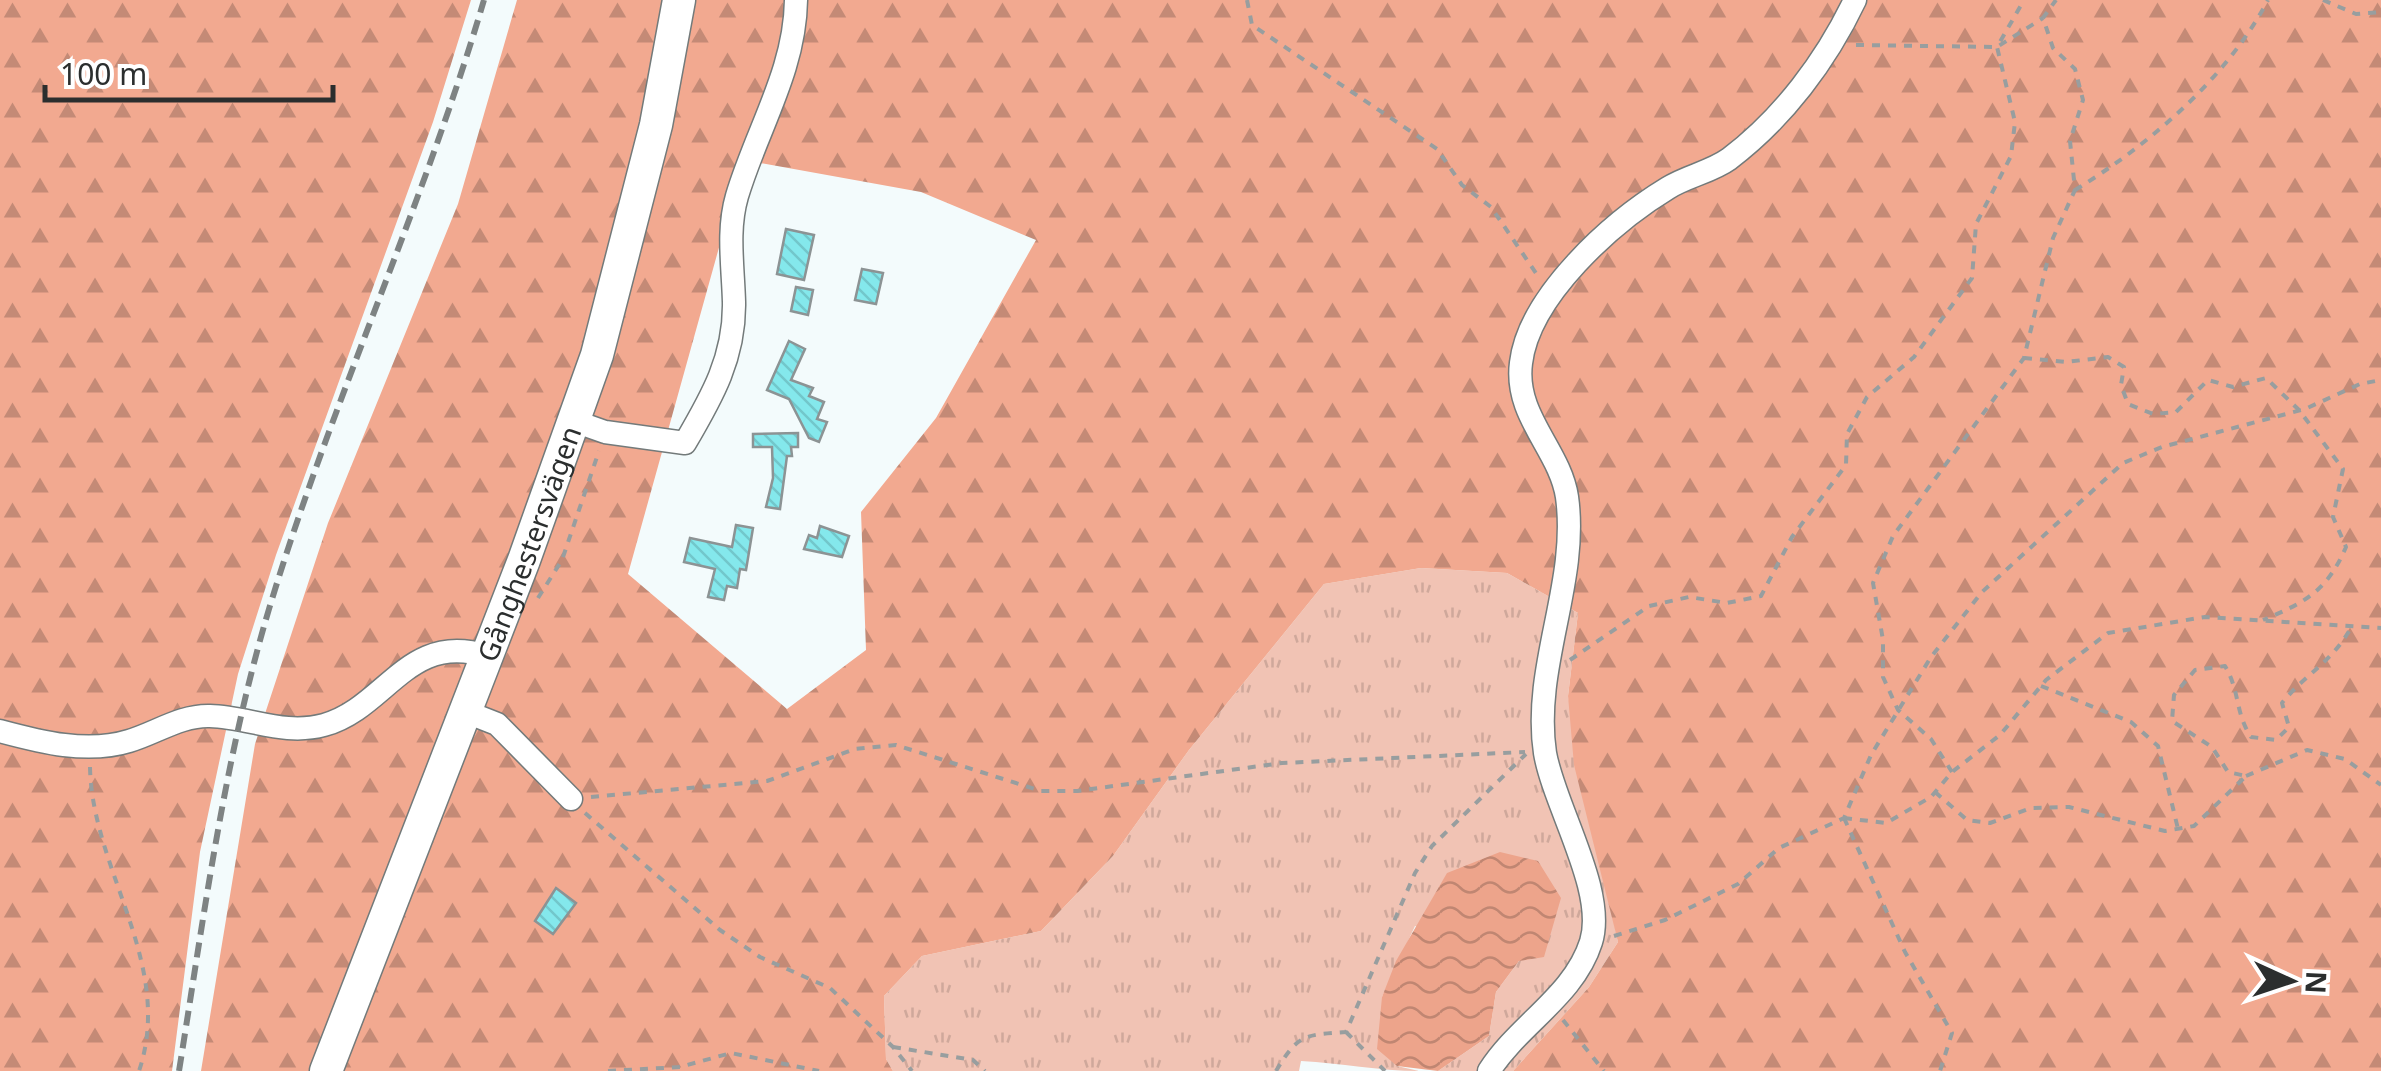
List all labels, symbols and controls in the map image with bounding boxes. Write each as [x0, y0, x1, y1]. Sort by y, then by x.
scale bar [45, 40, 332, 102]
text: 100 m [60, 53, 147, 94]
street label: Gånghestersvägen [468, 421, 589, 667]
north arrow [2241, 931, 2341, 1031]
text: N [2297, 970, 2337, 995]

